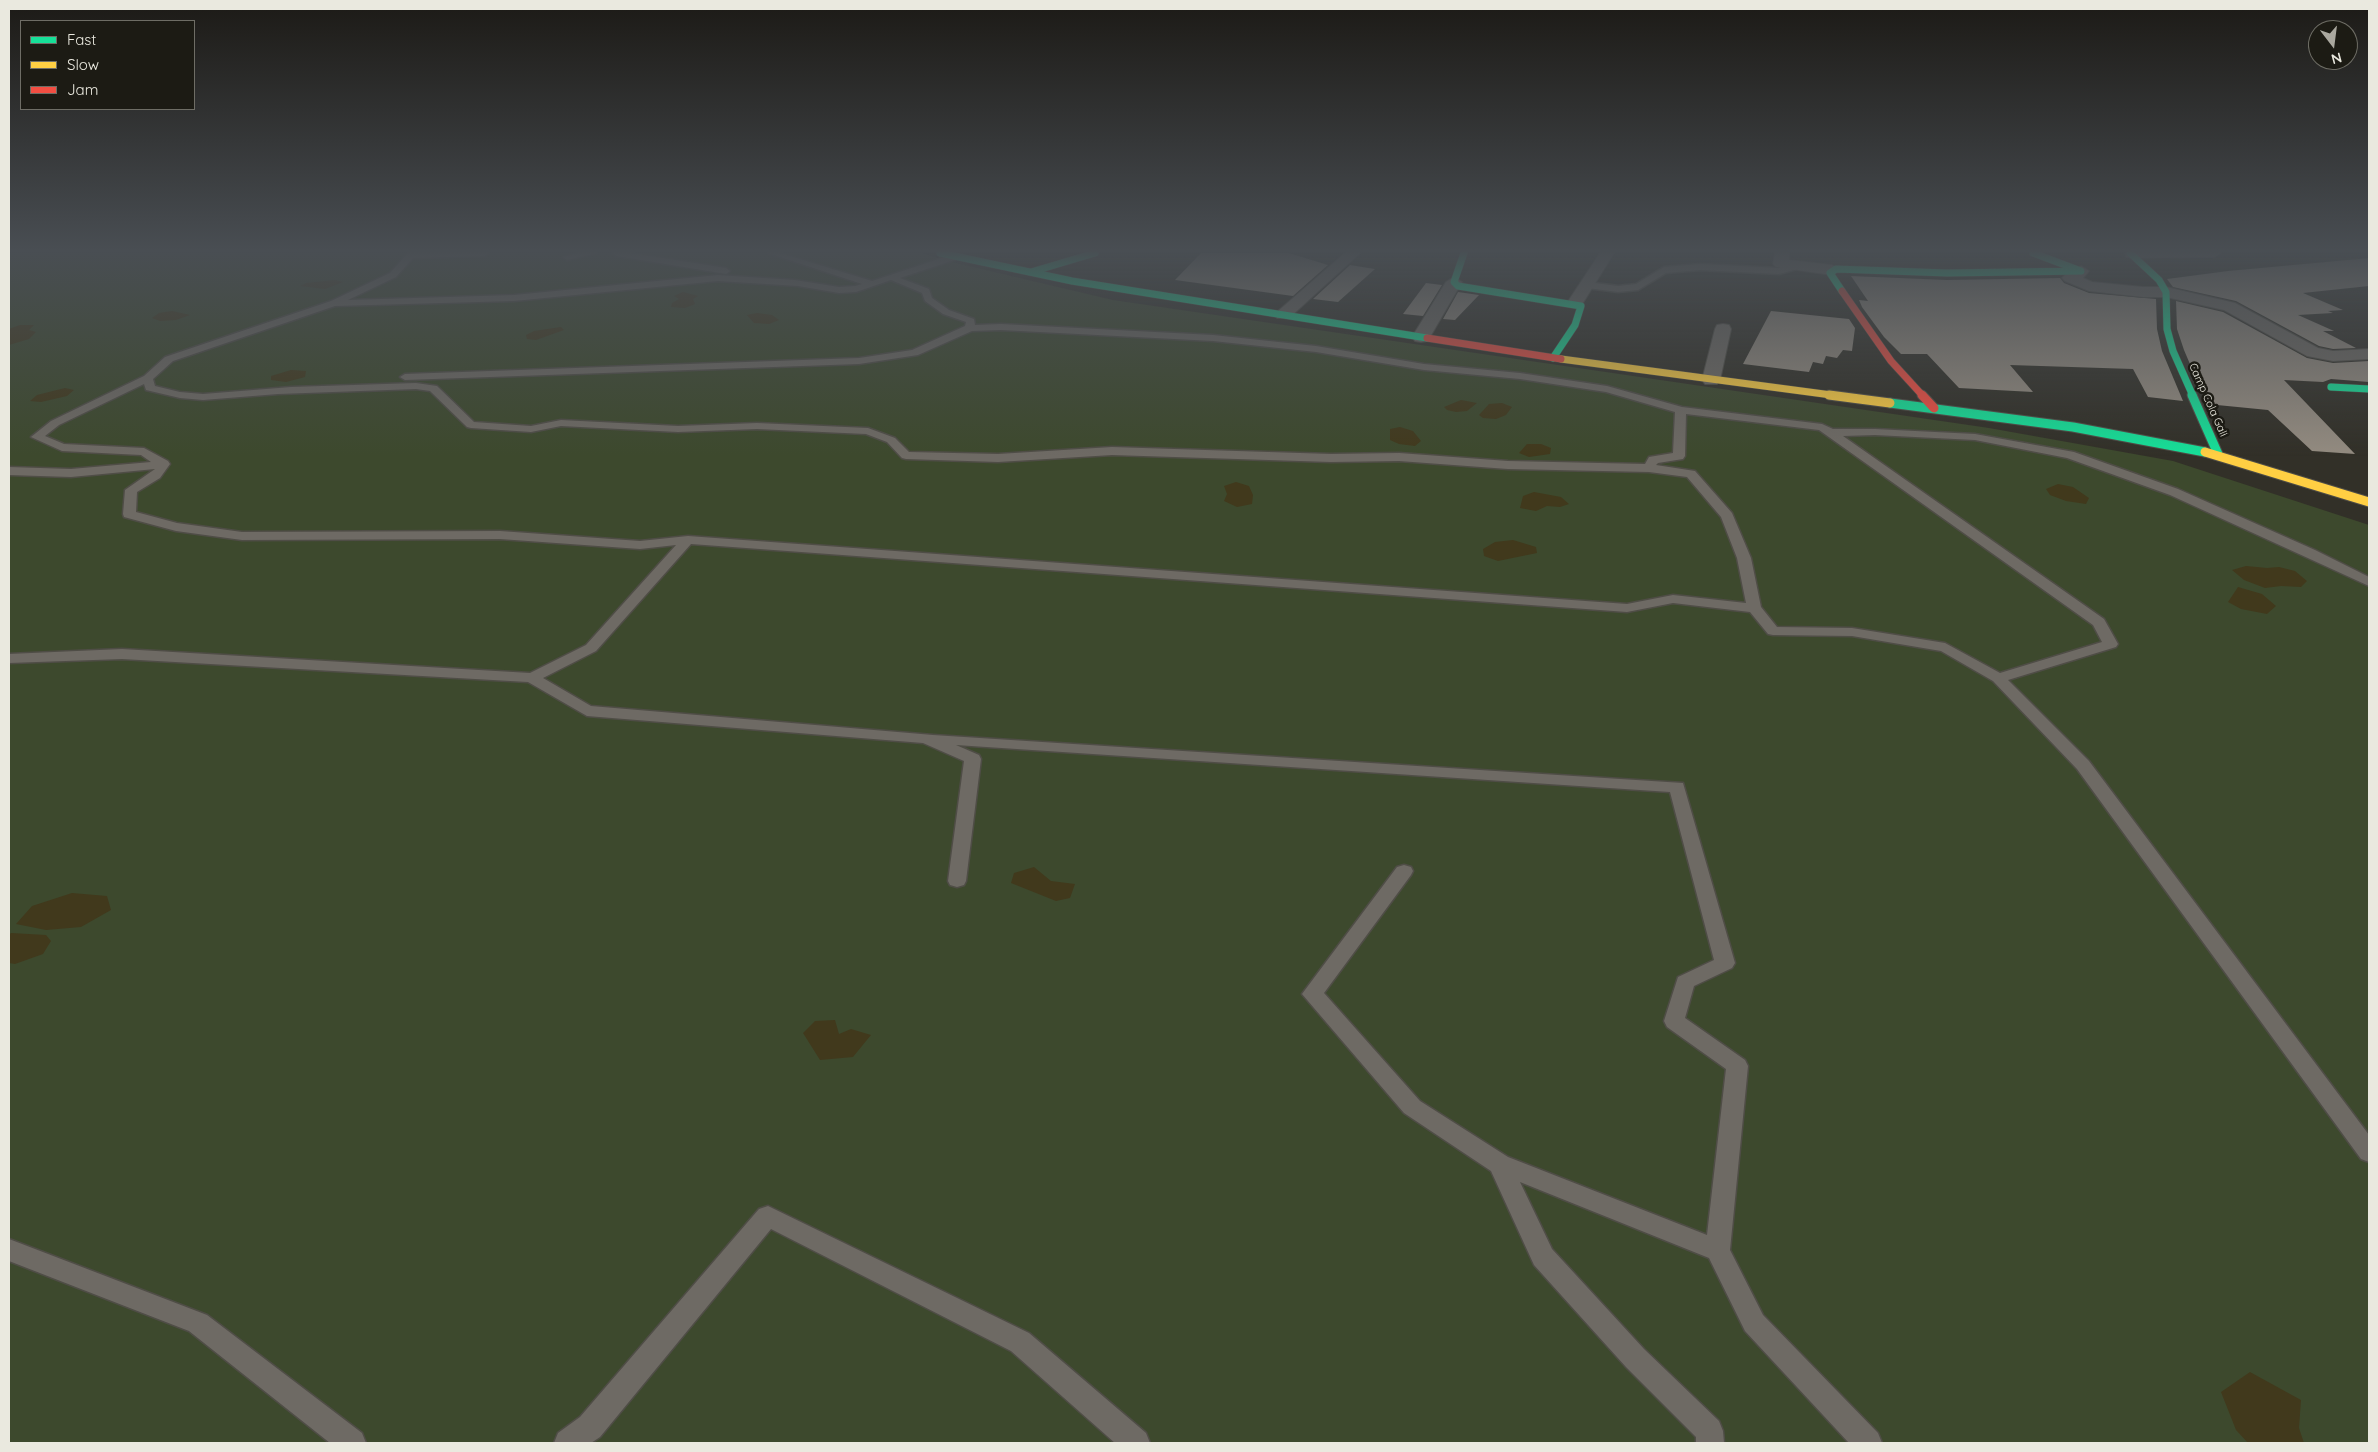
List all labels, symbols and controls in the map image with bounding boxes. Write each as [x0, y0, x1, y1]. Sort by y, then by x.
legend [20, 20, 195, 110]
north arrow [2308, 20, 2358, 70]
text: Fast [67, 30, 96, 49]
text: N [2329, 48, 2344, 69]
text: Slow [67, 55, 99, 74]
text: Jam [67, 80, 98, 99]
street label: Camp Cola Gali [2186, 361, 2230, 439]

